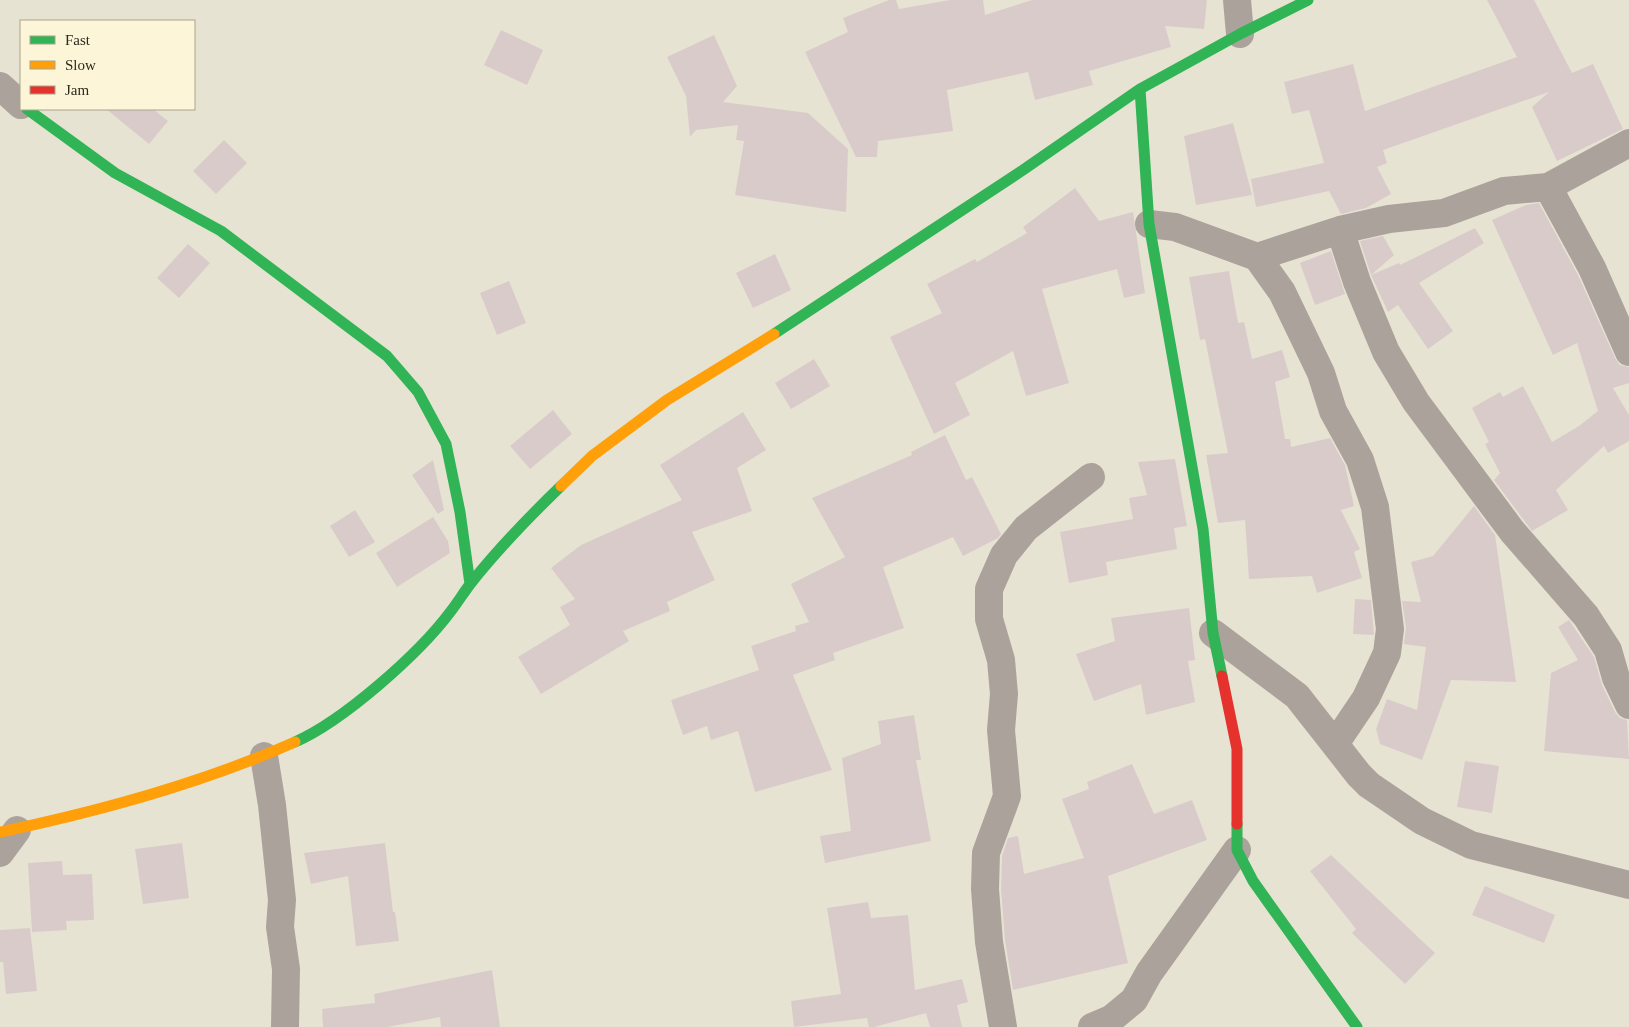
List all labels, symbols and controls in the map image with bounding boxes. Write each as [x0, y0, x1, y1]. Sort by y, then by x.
legend [20, 20, 195, 110]
text: Fast [65, 32, 91, 48]
text: Slow [65, 57, 96, 73]
text: Jam [65, 82, 89, 98]

